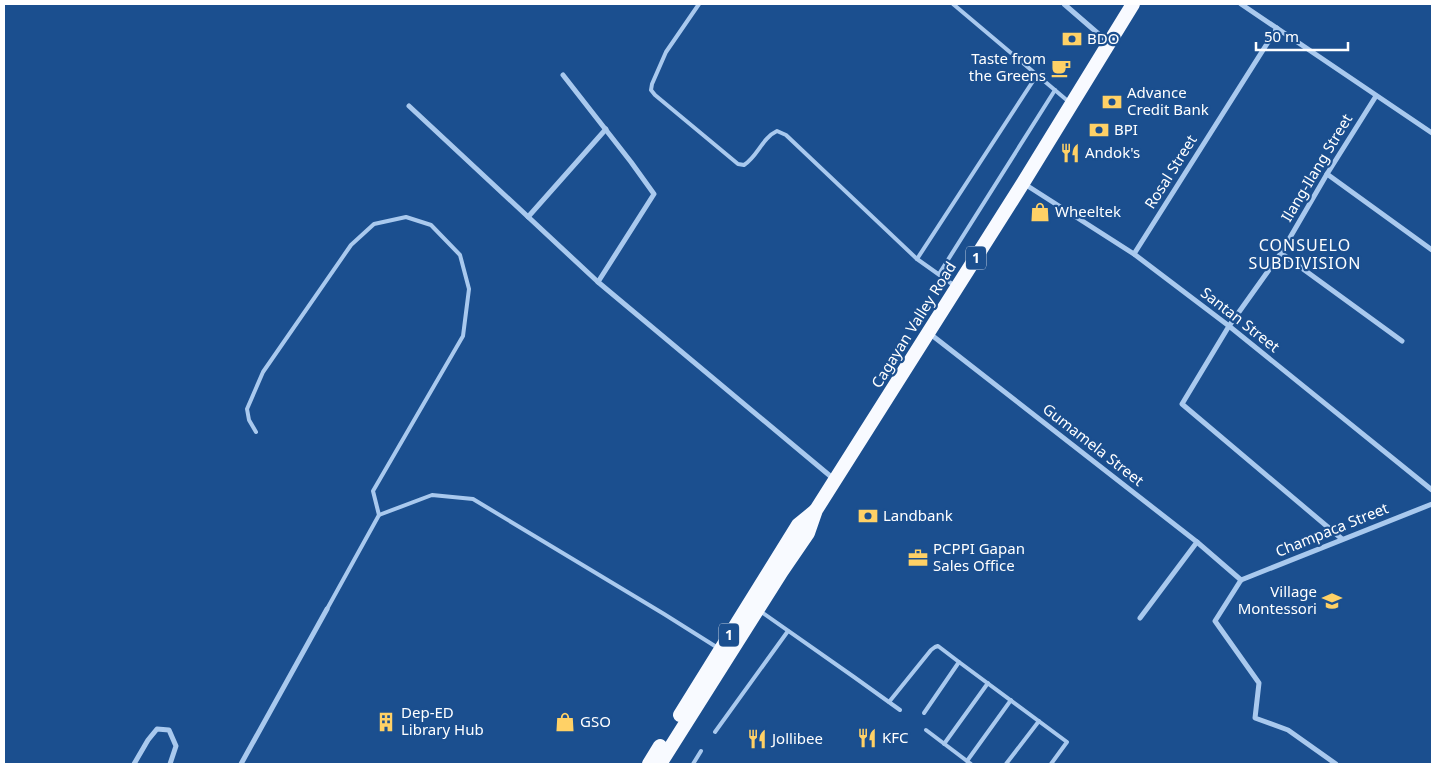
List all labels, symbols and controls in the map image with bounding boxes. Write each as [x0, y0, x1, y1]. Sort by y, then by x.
scale bar [1256, 20, 1348, 52]
text: 50 m [1264, 26, 1299, 46]
bank icon: BDO [1061, 28, 1083, 50]
place label: BDO [1087, 28, 1119, 48]
place label: Taste from the Greens [969, 48, 1046, 85]
cafe icon: Taste from the Greens [1050, 57, 1072, 79]
place label: Advance Credit Bank [1127, 82, 1209, 119]
bank icon: Advance Credit Bank [1101, 91, 1123, 113]
street label: Ilang-Ilang Street [1276, 109, 1357, 225]
bank icon: BPI [1088, 119, 1110, 141]
place label: BPI [1114, 119, 1138, 139]
street label: Rosal Street [1140, 130, 1201, 212]
restaurant icon: Andok's [1059, 142, 1081, 164]
place label: Andok's [1085, 142, 1140, 162]
shop icon: Wheeltek [1029, 201, 1051, 223]
place label: Wheeltek [1055, 201, 1121, 221]
district label: CONSUELO SUBDIVISION [1249, 234, 1361, 274]
road number: 1 [966, 247, 986, 270]
street label: Cagayan Valley Road [866, 258, 960, 391]
street label: Santan Street [1197, 282, 1285, 357]
street label: Gumamela Street [1039, 398, 1149, 490]
street label: Champaca Street [1272, 497, 1392, 561]
bank icon: Landbank [857, 505, 879, 527]
place label: Landbank [883, 505, 953, 525]
place label: PCPPI Gapan Sales Office [933, 538, 1025, 575]
office icon: PCPPI Gapan Sales Office [907, 547, 929, 569]
place label: Village Montessori [1238, 581, 1317, 618]
school or university icon: Village Montessori [1321, 590, 1343, 612]
road number: 1 [719, 624, 739, 646]
place label: Dep-ED Library Hub [401, 702, 484, 739]
building icon: Dep-ED Library Hub [375, 711, 397, 733]
shop icon: GSO [554, 711, 576, 733]
place label: GSO [580, 711, 611, 731]
restaurant icon: KFC [856, 727, 878, 749]
place label: KFC [882, 727, 909, 747]
restaurant icon: Jollibee [746, 728, 768, 750]
place label: Jollibee [770, 728, 823, 748]

